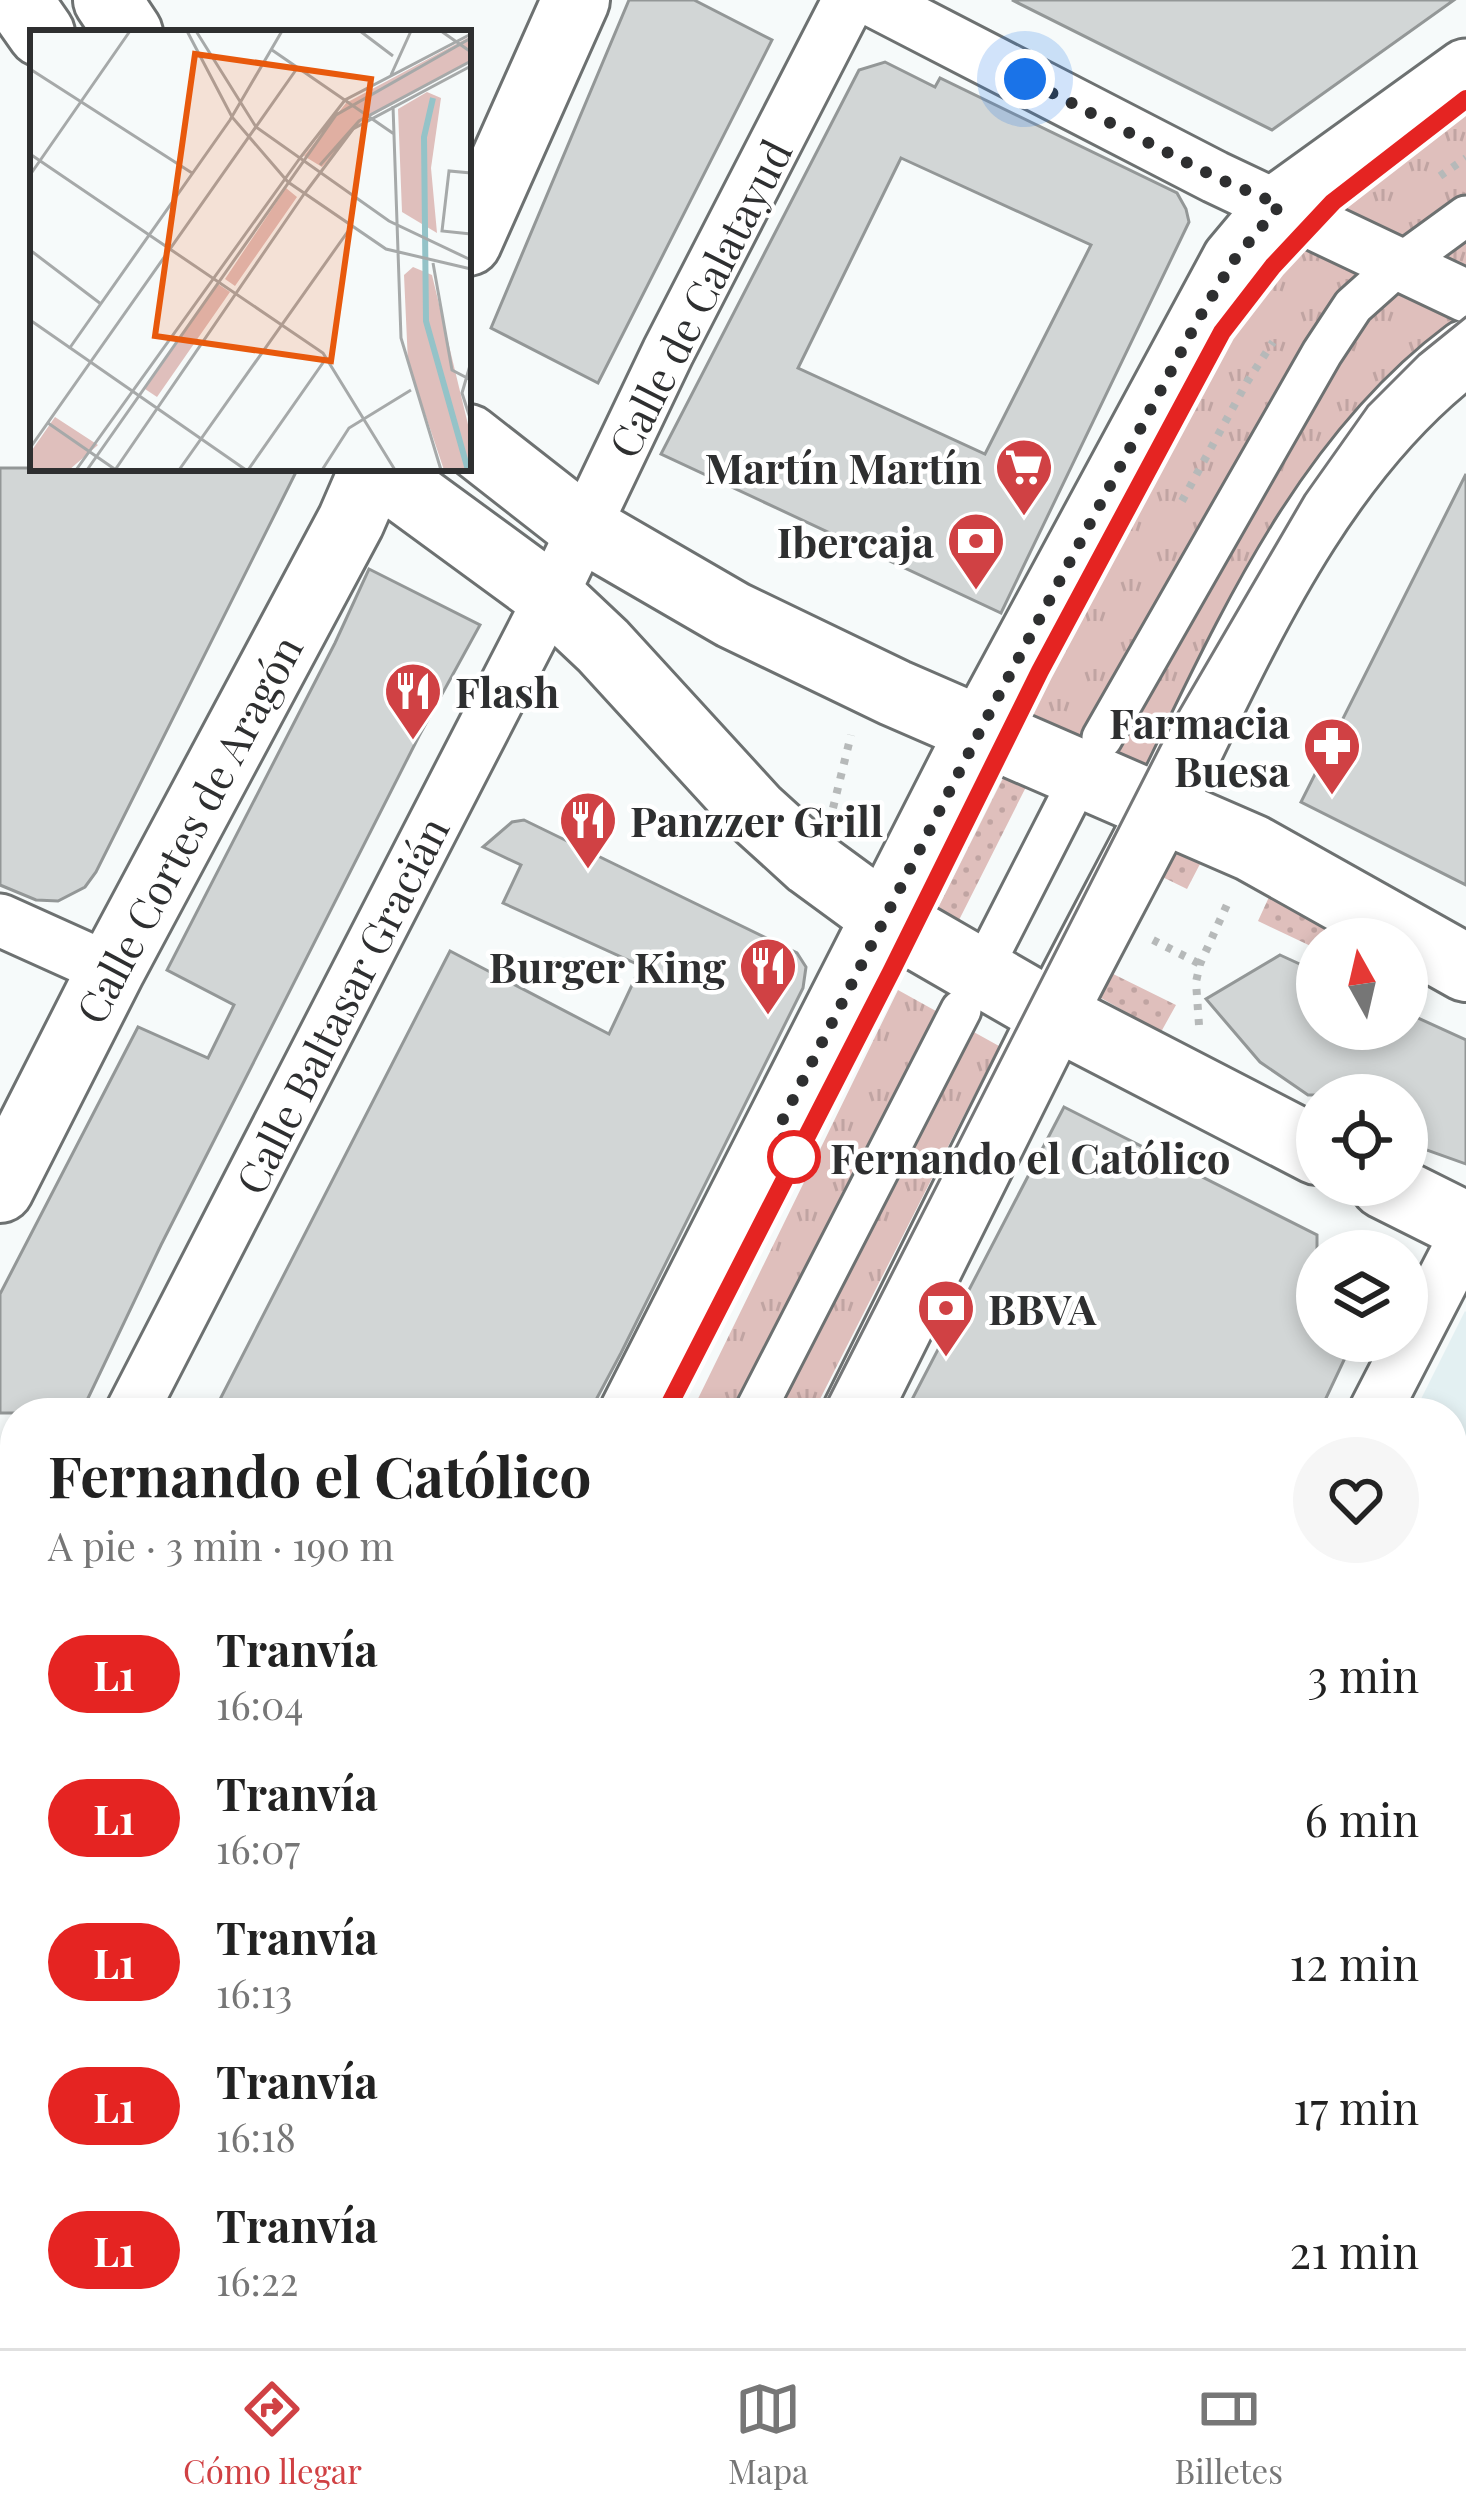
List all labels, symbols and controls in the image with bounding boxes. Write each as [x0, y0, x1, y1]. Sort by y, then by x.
inset map [30, 30, 471, 471]
your location [995, 49, 1055, 109]
street label: Calle de Calatayud [595, 130, 803, 466]
supermarket icon: Martín Martín [993, 436, 1055, 518]
place label: Martín Martín [705, 439, 982, 495]
bank icon: Ibercaja [945, 510, 1007, 592]
place label: Ibercaja [777, 513, 934, 569]
street label: Calle Cortes de Aragón [62, 625, 314, 1033]
restaurant icon: Flash [382, 660, 444, 742]
place label: Flash [455, 663, 560, 719]
place label: Farmacia Buesa [1109, 694, 1290, 798]
pharmacy icon: Farmacia Buesa [1301, 715, 1363, 797]
restaurant icon: Panzzer Grill [557, 789, 619, 871]
place label: Panzzer Grill [630, 792, 883, 848]
street label: Calle Baltasar Gracián [222, 807, 460, 1203]
north arrow [1296, 918, 1428, 1050]
map controls [1296, 918, 1428, 1362]
restaurant icon: Burger King [737, 935, 799, 1017]
place label: Burger King [489, 938, 727, 994]
button: locate [1296, 1074, 1428, 1206]
place label: Fernando el Católico [830, 1129, 1231, 1185]
marker: Fernando el Católico [769, 1132, 819, 1182]
button: layers [1296, 1230, 1428, 1362]
bank icon: BBVA [915, 1277, 977, 1359]
place label: BBVA [988, 1280, 1097, 1336]
text: Fernando el Católico [48, 1436, 592, 1512]
button: heart [1293, 1437, 1419, 1563]
text: A pie · 3 min · 190 m [48, 1519, 394, 1571]
text: Tranvía [216, 1618, 378, 1678]
text: 3 min [1307, 1644, 1419, 1704]
text: L1 [93, 1646, 135, 1702]
text: 16:04 [216, 1678, 304, 1730]
text: Tranvía [216, 1762, 378, 1822]
text: 6 min [1305, 1788, 1419, 1848]
text: L1 [93, 1790, 135, 1846]
text: 16:07 [216, 1822, 300, 1874]
text: Tranvía [216, 1906, 378, 1966]
text: 12 min [1290, 1932, 1419, 1992]
text: L1 [93, 1934, 135, 1990]
text: 16:13 [216, 1966, 292, 2018]
text: Tranvía [216, 2050, 378, 2110]
text: 17 min [1293, 2076, 1419, 2136]
text: L1 [93, 2078, 135, 2134]
text: 16:18 [216, 2110, 296, 2162]
text: Tranvía [216, 2194, 378, 2254]
text: 21 min [1290, 2220, 1419, 2280]
text: L1 [93, 2222, 135, 2278]
text: 16:22 [216, 2254, 298, 2306]
tab: Cómo llegar [183, 2376, 362, 2492]
tab: Mapa [728, 2376, 809, 2492]
tab: Billetes [1175, 2376, 1283, 2492]

